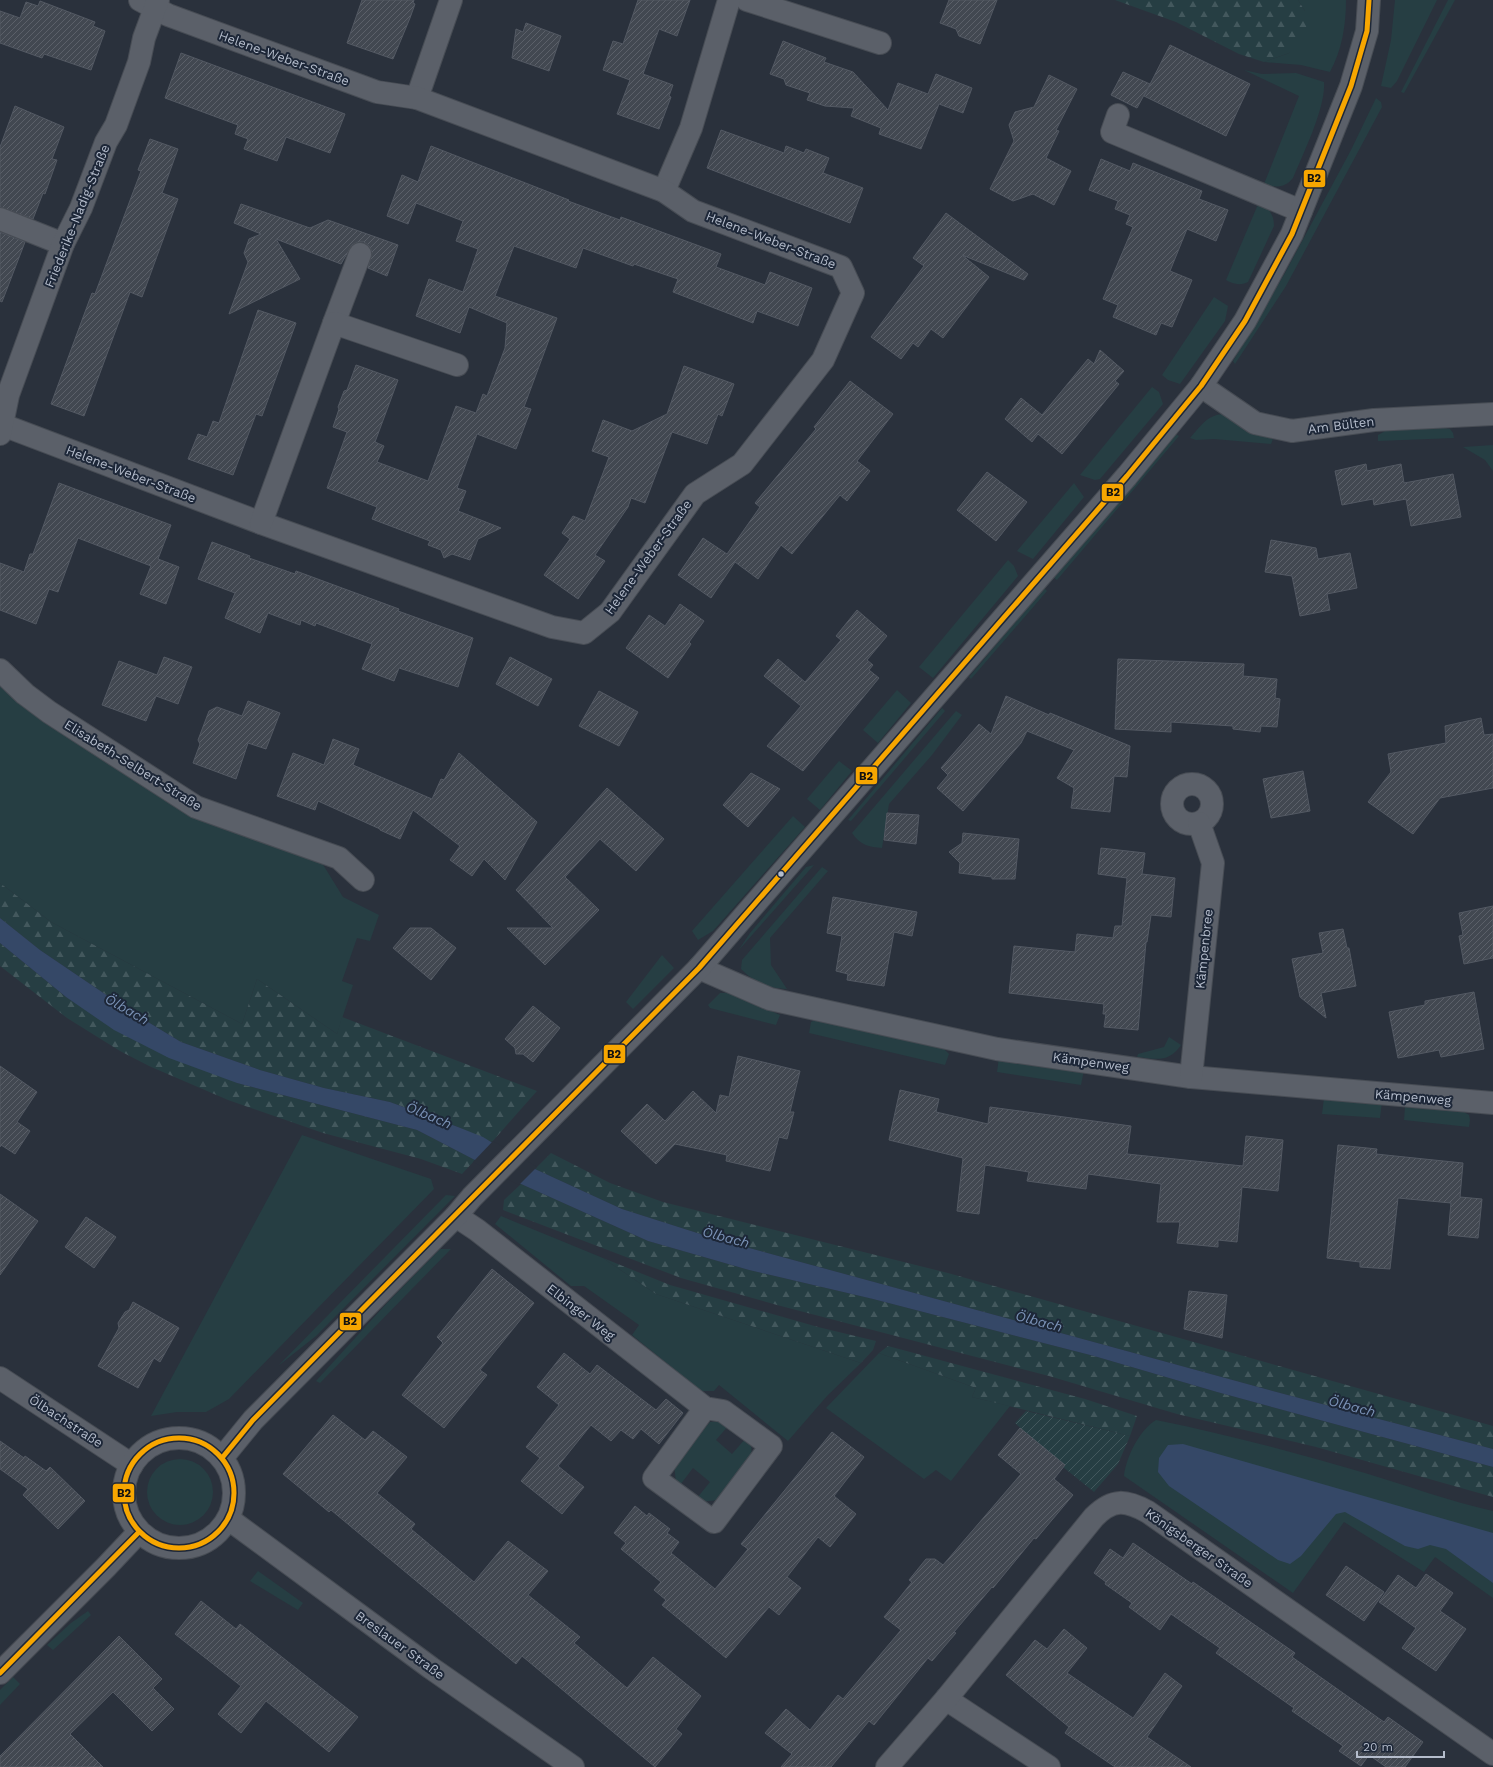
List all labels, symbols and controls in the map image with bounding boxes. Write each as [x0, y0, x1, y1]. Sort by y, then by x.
street label: Helene-Weber-Straße [217, 27, 351, 89]
street label: Friederike-Nadig-Straße [41, 142, 113, 290]
line badge: B2 [1303, 169, 1326, 188]
text: B2 [1307, 172, 1321, 185]
street label: Helene-Weber-Straße [704, 208, 838, 272]
street label: Am Bülten [1307, 413, 1375, 437]
street label: Helene-Weber-Straße [64, 442, 198, 506]
line badge: B2 [1101, 483, 1124, 502]
text: B2 [1106, 486, 1120, 499]
street label: Helene-Weber-Straße [601, 497, 695, 617]
street label: Elisabeth-Selbert-Straße [62, 717, 204, 813]
line badge: B2 [855, 766, 878, 785]
text: B2 [859, 770, 873, 783]
unlabelled marker [776, 869, 786, 879]
street label: Kämpenbree [1192, 908, 1216, 990]
water label: Ölbach [102, 990, 152, 1028]
line badge: B2 [603, 1044, 626, 1064]
text: B2 [607, 1048, 621, 1061]
street label: Kämpenweg [1052, 1049, 1130, 1075]
street label: Kämpenweg [1374, 1086, 1452, 1108]
water label: Ölbach [404, 1098, 454, 1132]
water label: Ölbach [701, 1223, 751, 1251]
street label: Elbinger Weg [544, 1281, 618, 1343]
water label: Ölbach [1014, 1307, 1064, 1335]
line badge: B2 [339, 1312, 362, 1331]
text: B2 [343, 1315, 357, 1328]
street label: Ölbachstraße [26, 1392, 106, 1450]
water label: Ölbach [1327, 1392, 1377, 1420]
line badge: B2 [112, 1483, 135, 1503]
text: B2 [117, 1487, 131, 1500]
street label: Königsberger Straße [1143, 1505, 1255, 1591]
street label: Breslauer Straße [353, 1608, 447, 1682]
scale bar [1357, 1733, 1444, 1759]
text: 20 m [1363, 1740, 1393, 1754]

